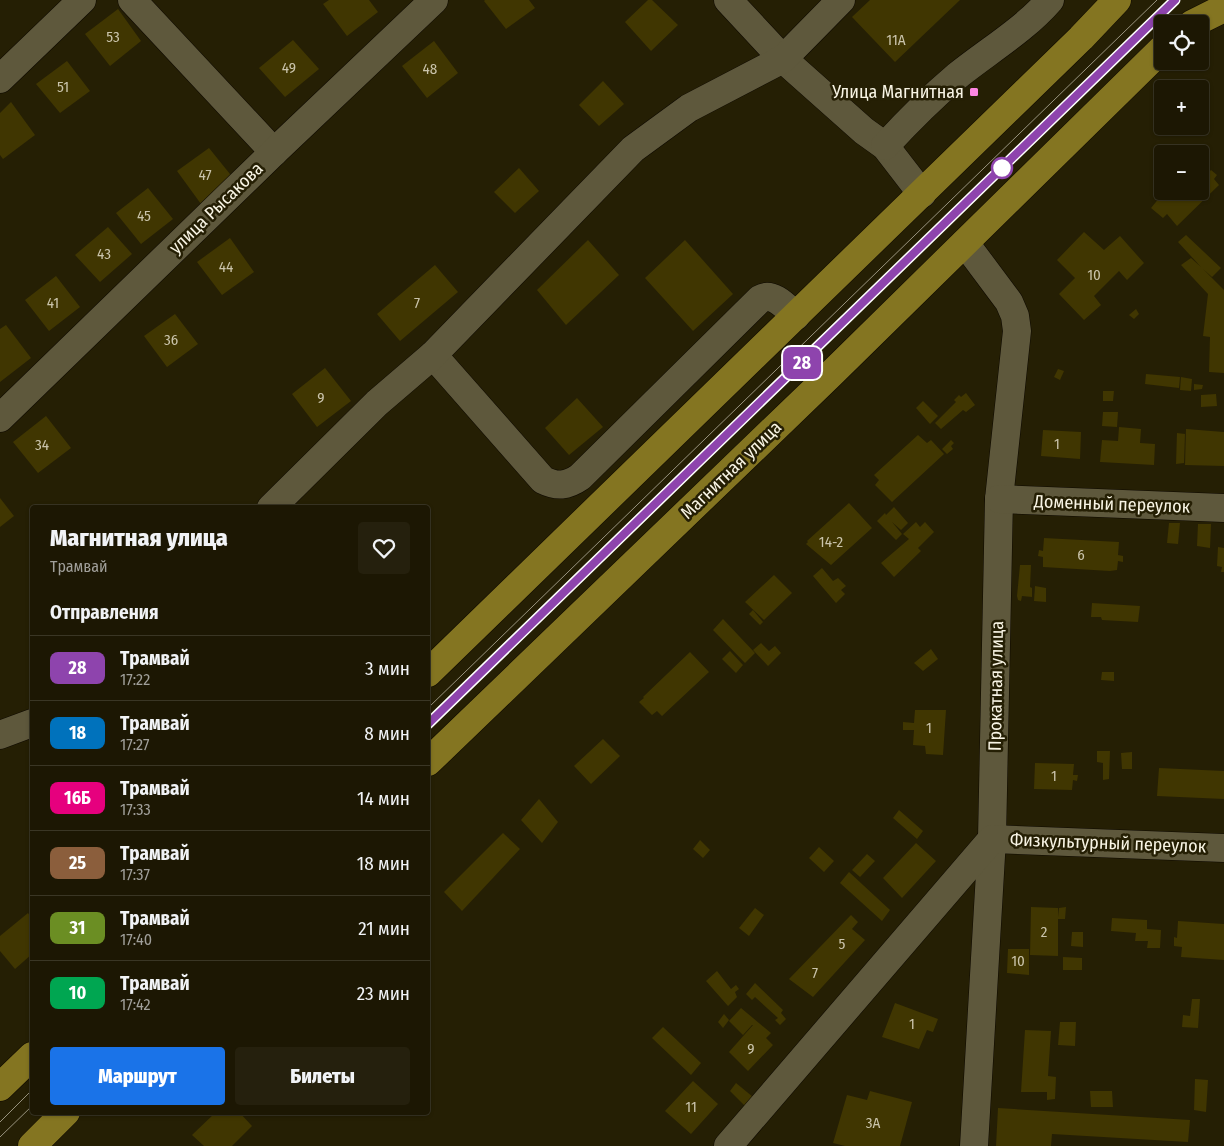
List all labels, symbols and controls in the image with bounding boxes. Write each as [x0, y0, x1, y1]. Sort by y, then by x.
map controls [1154, 15, 1209, 200]
button: locate [1154, 15, 1209, 70]
house number: 53 [106, 28, 120, 46]
house number: 11А [886, 31, 906, 49]
house number: 49 [282, 59, 296, 77]
house number: 48 [423, 60, 437, 78]
house number: 51 [57, 78, 69, 96]
button: + [1154, 80, 1209, 135]
place label: Улица Магнитная [831, 81, 964, 103]
marker: Улица Магнитная [968, 86, 980, 98]
button: − [1154, 145, 1209, 200]
unlabelled marker [991, 157, 1013, 179]
street label: улица Рысакова [164, 158, 268, 258]
house number: 47 [198, 166, 212, 184]
house number: 45 [137, 207, 151, 225]
house number: 43 [97, 245, 111, 263]
house number: 44 [219, 258, 233, 276]
house number: 10 [1087, 266, 1101, 284]
house number: 41 [47, 294, 59, 312]
house number: 7 [414, 294, 420, 312]
house number: 36 [164, 331, 178, 349]
line badge: 28 [780, 347, 824, 379]
text: 28 [793, 352, 811, 374]
house number: 9 [317, 389, 325, 407]
street label: Магнитная улица [676, 416, 786, 524]
house number: 1 [1054, 435, 1060, 453]
house number: 34 [35, 436, 49, 454]
street label: Доменный переулок [1033, 490, 1191, 518]
button: heart [358, 522, 410, 574]
text: Магнитная улица [50, 524, 228, 552]
house number: 14-2 [819, 533, 844, 551]
house number: 6 [1077, 546, 1085, 564]
text: Трамвай [50, 557, 108, 576]
text: Отправления [50, 601, 159, 624]
street label: Прокатная улица [984, 620, 1008, 751]
text: Трамвай [120, 647, 190, 670]
text: 28 [69, 657, 86, 679]
text: 3 мин [365, 657, 410, 680]
text: 17:22 [120, 670, 150, 689]
text: Трамвай [120, 712, 190, 735]
house number: 1 [926, 719, 932, 737]
text: 18 [69, 722, 86, 744]
text: 8 мин [364, 722, 410, 745]
text: 17:27 [120, 735, 150, 754]
house number: 1 [1051, 767, 1057, 785]
text: Трамвай [120, 777, 190, 800]
text: 16Б [64, 787, 91, 809]
text: 14 мин [357, 787, 410, 810]
text: 17:33 [120, 800, 151, 819]
street label: Физкультурный переулок [1009, 829, 1207, 857]
text: Трамвай [120, 842, 190, 865]
text: 25 [69, 852, 86, 874]
text: 18 мин [357, 852, 410, 875]
text: 17:37 [120, 865, 150, 884]
text: Трамвай [120, 907, 190, 930]
text: 31 [70, 917, 85, 939]
text: 21 мин [358, 917, 410, 940]
house number: 2 [1041, 923, 1048, 941]
text: 17:40 [120, 930, 152, 949]
house number: 5 [839, 935, 846, 953]
house number: 10 [1011, 952, 1025, 970]
house number: 7 [812, 964, 818, 982]
text: Трамвай [120, 972, 190, 995]
text: 10 [69, 982, 86, 1004]
text: 23 мин [357, 982, 410, 1005]
text: 17:42 [120, 995, 151, 1014]
house number: 1 [909, 1015, 915, 1033]
house number: 9 [747, 1040, 755, 1058]
button: Маршрут [50, 1047, 225, 1105]
button: Билеты [235, 1047, 410, 1105]
house number: 11 [685, 1098, 697, 1116]
house number: 3А [866, 1114, 880, 1132]

